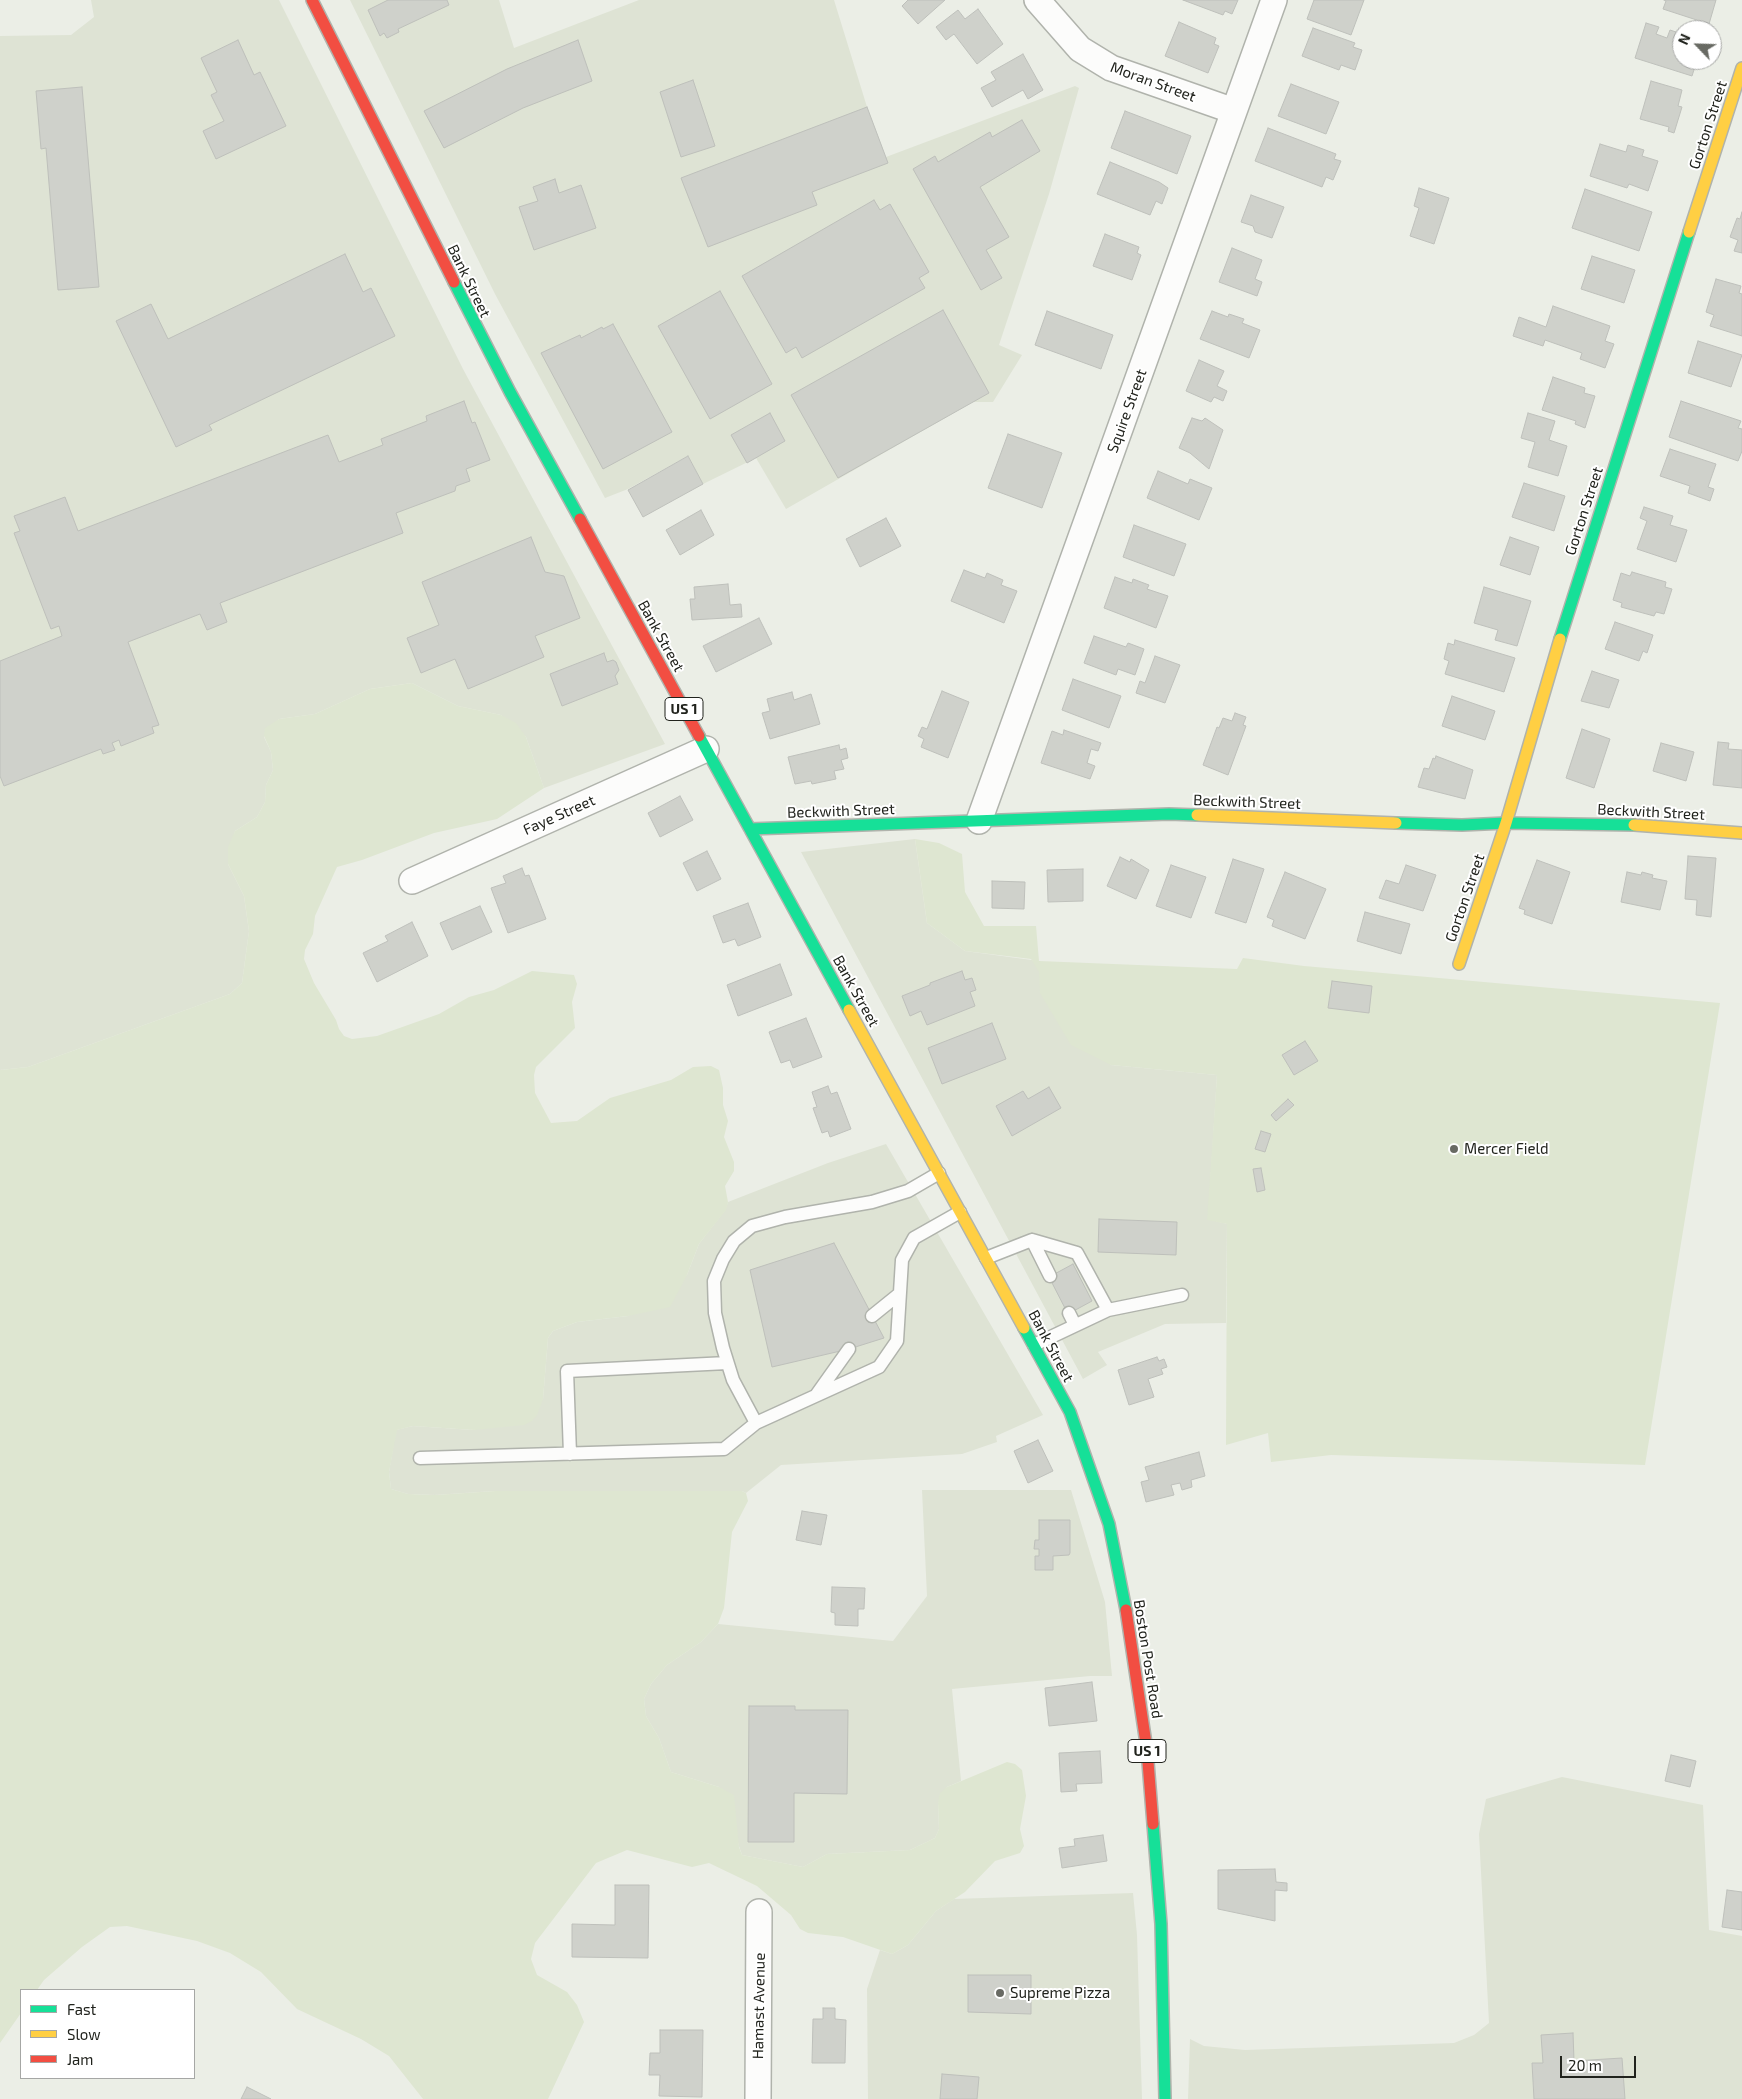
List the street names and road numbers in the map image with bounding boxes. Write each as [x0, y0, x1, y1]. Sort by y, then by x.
street label: Moran Street [1108, 58, 1198, 106]
street label: Gorton Street [1685, 79, 1731, 171]
street label: Bank Street [444, 242, 494, 320]
street label: Squire Street [1103, 367, 1151, 455]
street label: Gorton Street [1561, 465, 1607, 557]
street label: Bank Street [634, 597, 688, 675]
road number: US 1 [665, 698, 703, 721]
street label: Faye Street [520, 791, 598, 839]
street label: Beckwith Street [1193, 791, 1301, 813]
street label: Beckwith Street [787, 800, 895, 822]
street label: Beckwith Street [1597, 800, 1705, 824]
street label: Gorton Street [1442, 852, 1488, 944]
street label: Bank Street [829, 952, 883, 1030]
street label: Bank Street [1025, 1307, 1077, 1385]
street label: Boston Post Road [1130, 1598, 1166, 1720]
road number: US 1 [1128, 1740, 1166, 1762]
street label: Hamast Avenue [749, 1953, 769, 2059]

